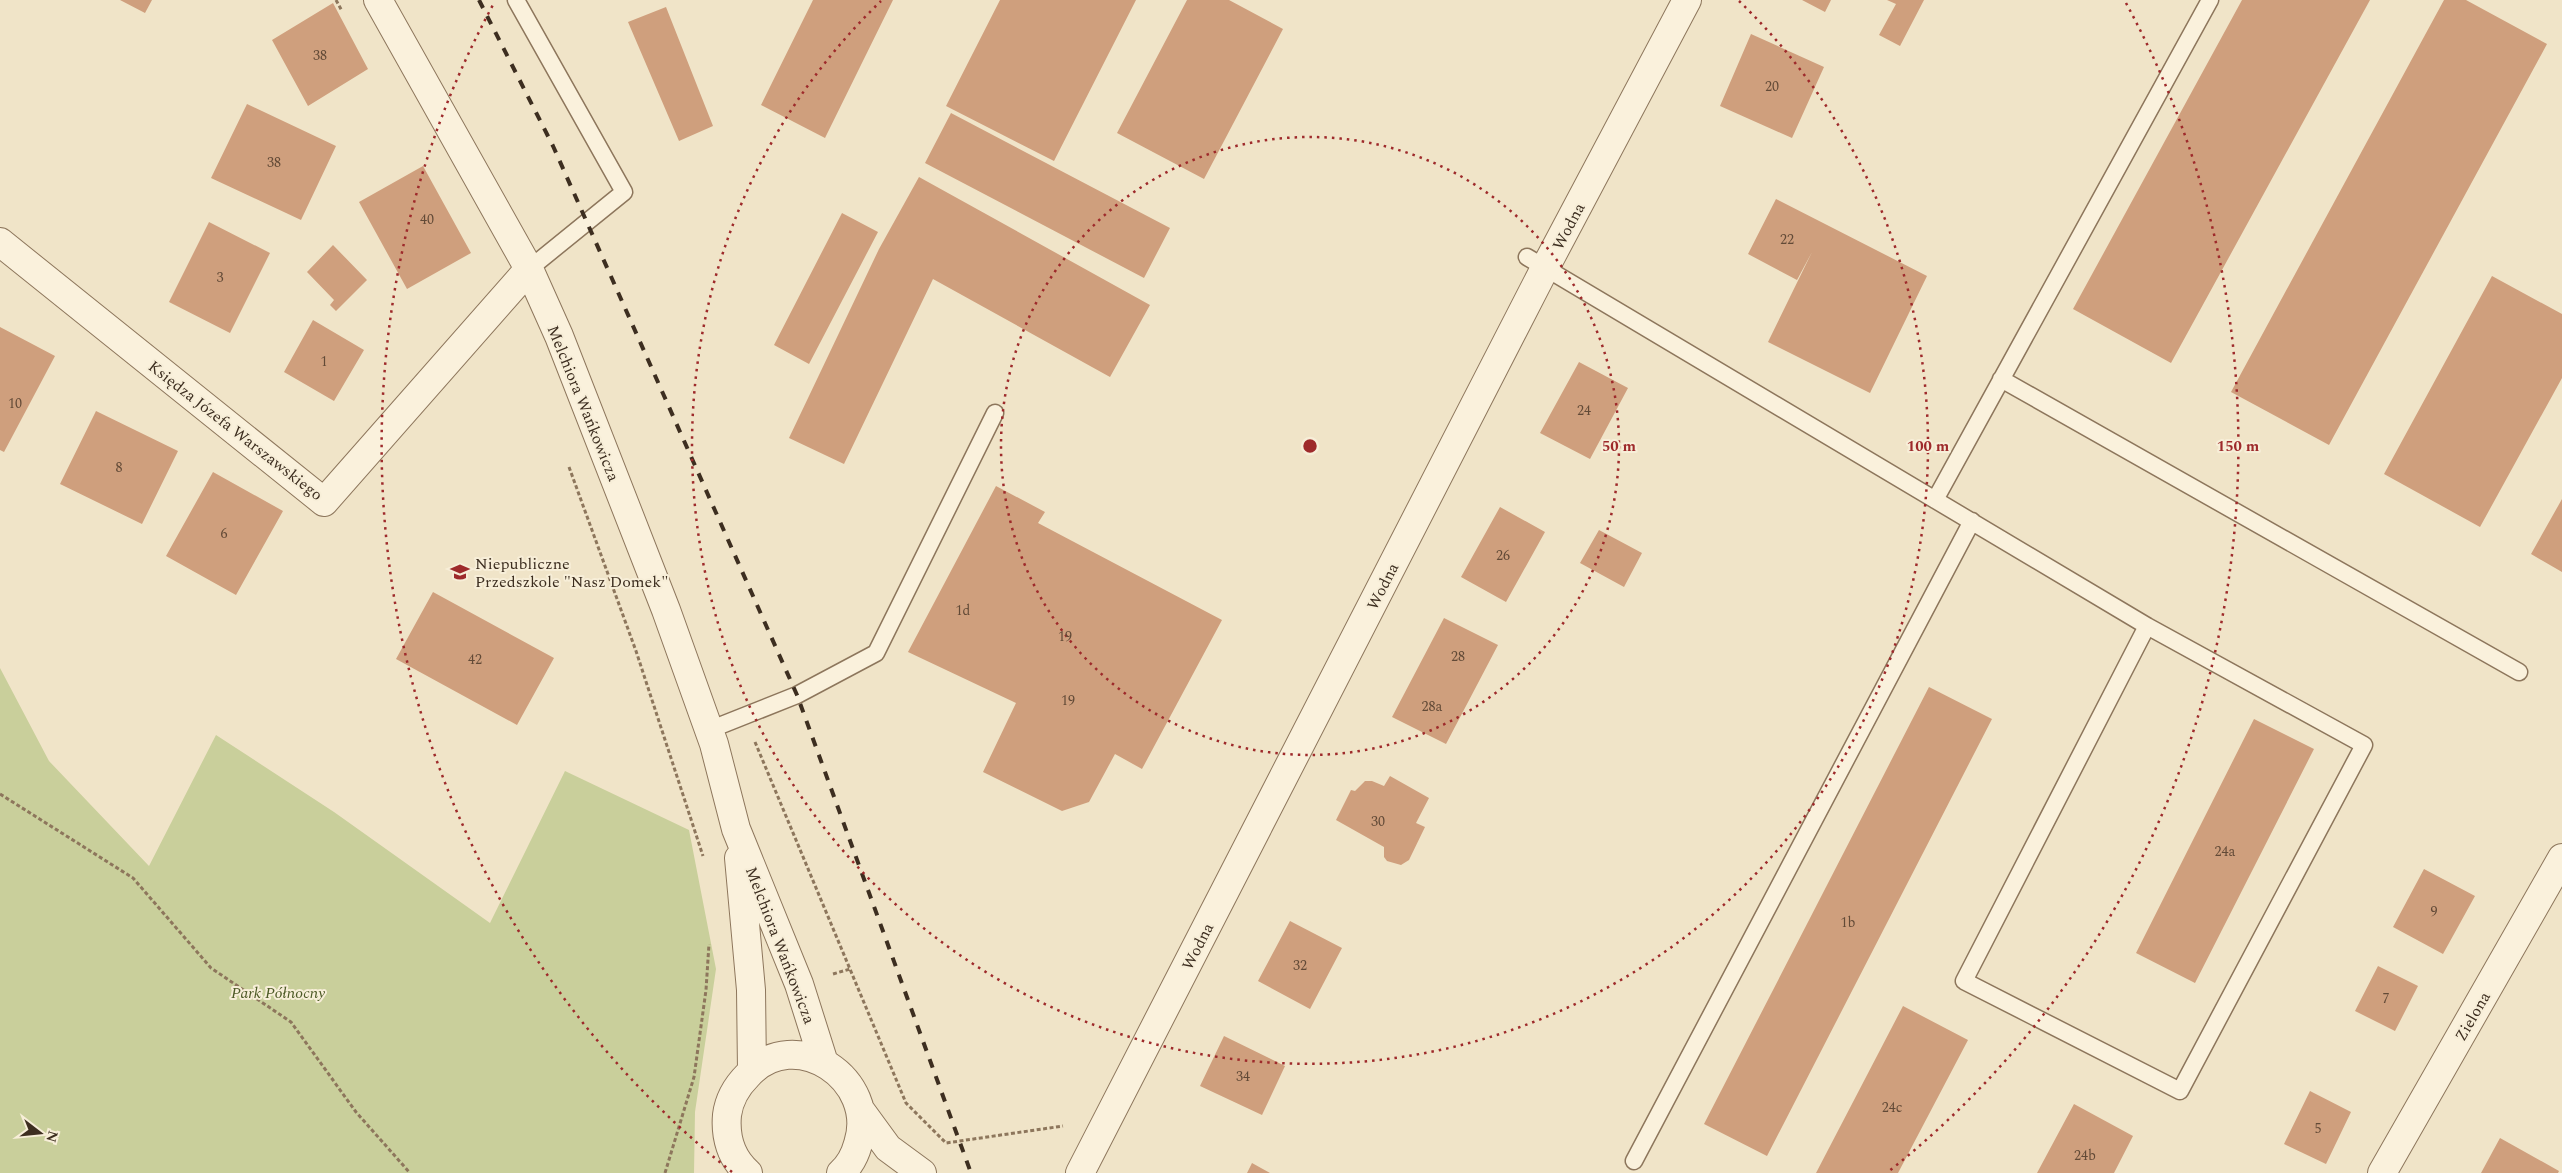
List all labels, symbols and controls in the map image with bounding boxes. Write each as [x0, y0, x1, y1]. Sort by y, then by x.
house number: 38 [313, 45, 327, 66]
house number: 20 [1765, 76, 1779, 97]
house number: 38 [267, 152, 281, 173]
street label: Wodna [1547, 199, 1591, 254]
house number: 40 [420, 209, 434, 230]
house number: 22 [1780, 229, 1794, 250]
house number: 3 [217, 267, 224, 288]
street label: Melchiora Wańkowicza [541, 322, 625, 485]
house number: 1 [321, 351, 328, 372]
street label: Księdza Józefa Warszawskiego [143, 355, 328, 507]
house number: 10 [8, 393, 22, 414]
house number: 24 [1577, 400, 1591, 421]
text: 50 m [1602, 435, 1637, 458]
text: 100 m [1907, 435, 1950, 458]
text: 150 m [2217, 435, 2260, 458]
centre of rings [1301, 437, 1319, 455]
house number: 8 [116, 457, 123, 478]
house number: 6 [221, 523, 228, 544]
house number: 26 [1496, 545, 1510, 566]
place label: Niepubliczne Przedszkole "Nasz Domek" [475, 552, 668, 594]
street label: Wodna [1361, 559, 1405, 614]
school or university icon: Niepubliczne Przedszkole "Nasz Domek" [449, 561, 471, 583]
house number: 1d [956, 600, 971, 621]
house number: 19 [1058, 626, 1072, 647]
house number: 28 [1451, 646, 1465, 667]
house number: 42 [468, 649, 482, 670]
house number: 19 [1061, 690, 1075, 711]
house number: 28a [1422, 696, 1443, 717]
house number: 30 [1371, 811, 1385, 832]
house number: 24a [2215, 841, 2236, 862]
street label: Melchiora Wańkowicza [739, 863, 821, 1028]
house number: 9 [2431, 901, 2438, 922]
house number: 1b [1841, 912, 1856, 933]
street label: Wodna [1176, 919, 1220, 974]
house number: 32 [1293, 955, 1307, 976]
park label: Park Północny [231, 981, 325, 1005]
street label: Zielona [2449, 987, 2497, 1046]
house number: 7 [2383, 988, 2390, 1009]
house number: 34 [1236, 1066, 1250, 1087]
house number: 24c [1882, 1097, 1903, 1118]
north arrow [15, 1108, 65, 1158]
house number: 5 [2315, 1118, 2322, 1139]
text: N [40, 1128, 64, 1145]
house number: 24b [2074, 1145, 2096, 1166]

